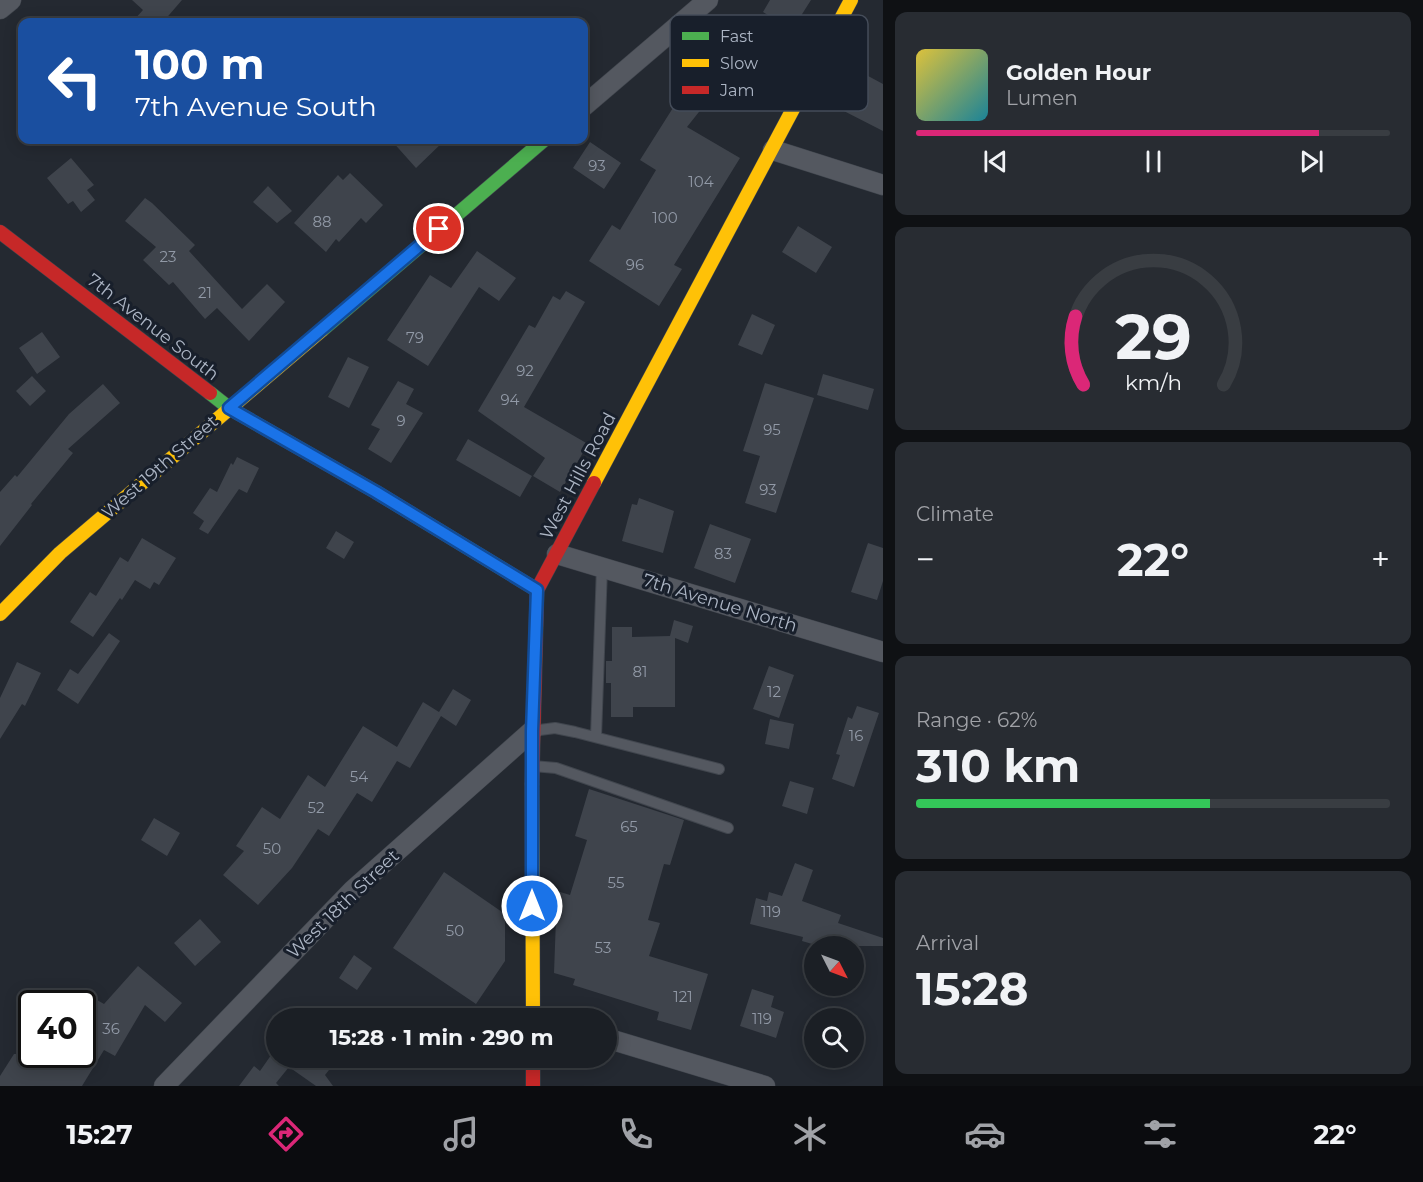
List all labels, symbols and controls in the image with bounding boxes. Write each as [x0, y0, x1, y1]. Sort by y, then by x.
legend [670, 15, 868, 111]
text: Fast [720, 27, 754, 46]
text: 100 m [135, 38, 264, 90]
icon: left [36, 42, 114, 120]
text: Slow [720, 54, 758, 73]
text: Golden Hour [1006, 59, 1151, 86]
text: Jam [719, 81, 754, 100]
text: Lumen [1006, 86, 1078, 110]
text: 7th Avenue South [135, 90, 377, 123]
icon: previous [979, 145, 1012, 178]
icon: pause [1137, 145, 1170, 178]
icon: next [1295, 145, 1328, 178]
house number: 93 [588, 156, 606, 175]
house number: 104 [688, 172, 714, 191]
pin [413, 203, 464, 254]
house number: 100 [652, 208, 678, 227]
house number: 88 [312, 212, 332, 231]
icon: arrive [422, 212, 455, 245]
house number: 23 [160, 247, 176, 266]
house number: 96 [626, 255, 644, 274]
street label: 7th Avenue South [83, 269, 223, 385]
house number: 21 [198, 283, 212, 302]
text: 29 [1115, 299, 1191, 375]
house number: 79 [406, 328, 424, 347]
house number: 92 [516, 361, 534, 380]
text: km/h [1124, 370, 1182, 396]
house number: 94 [500, 390, 520, 409]
street label: West Hills Road [535, 409, 621, 543]
street label: West 19th Street [97, 410, 223, 524]
house number: 9 [396, 411, 406, 430]
house number: 95 [763, 420, 781, 439]
house number: 93 [759, 480, 777, 499]
text: Climate [916, 502, 994, 526]
text: 22° [1117, 532, 1189, 587]
text: − [916, 539, 935, 579]
text: + [1371, 539, 1390, 579]
house number: 83 [714, 544, 732, 563]
street label: 7th Avenue North [640, 569, 800, 637]
house number: 81 [633, 662, 648, 681]
house number: 12 [767, 682, 781, 701]
text: Range · 62% [916, 708, 1037, 732]
house number: 16 [849, 726, 863, 745]
text: 310 km [916, 738, 1080, 793]
house number: 54 [350, 767, 368, 786]
house number: 52 [308, 798, 324, 817]
house number: 65 [620, 817, 638, 836]
house number: 50 [263, 839, 281, 858]
street label: West 18th Street [282, 845, 404, 963]
house number: 55 [608, 873, 624, 892]
position arrow [500, 874, 564, 938]
house number: 119 [761, 902, 781, 921]
house number: 50 [446, 921, 464, 940]
text: Arrival [916, 931, 979, 955]
north arrow [804, 936, 864, 996]
map controls [804, 936, 864, 1068]
house number: 53 [595, 938, 611, 957]
text: 15:28 [916, 961, 1028, 1016]
house number: 121 [673, 987, 693, 1006]
speed limit sign: 40 [18, 990, 96, 1068]
button: search [804, 1008, 864, 1068]
house number: 119 [752, 1009, 772, 1028]
house number: 36 [102, 1019, 120, 1038]
text: 15:28 · 1 min · 290 m [329, 1024, 554, 1051]
icon: directions [265, 1113, 307, 1155]
icon: music [440, 1113, 482, 1155]
icon: phone [615, 1113, 657, 1155]
icon: climate [789, 1113, 831, 1155]
icon: car [964, 1113, 1006, 1155]
icon: filters [1139, 1113, 1181, 1155]
text: 15:27 [66, 1118, 133, 1151]
text: 22° [1313, 1118, 1357, 1151]

